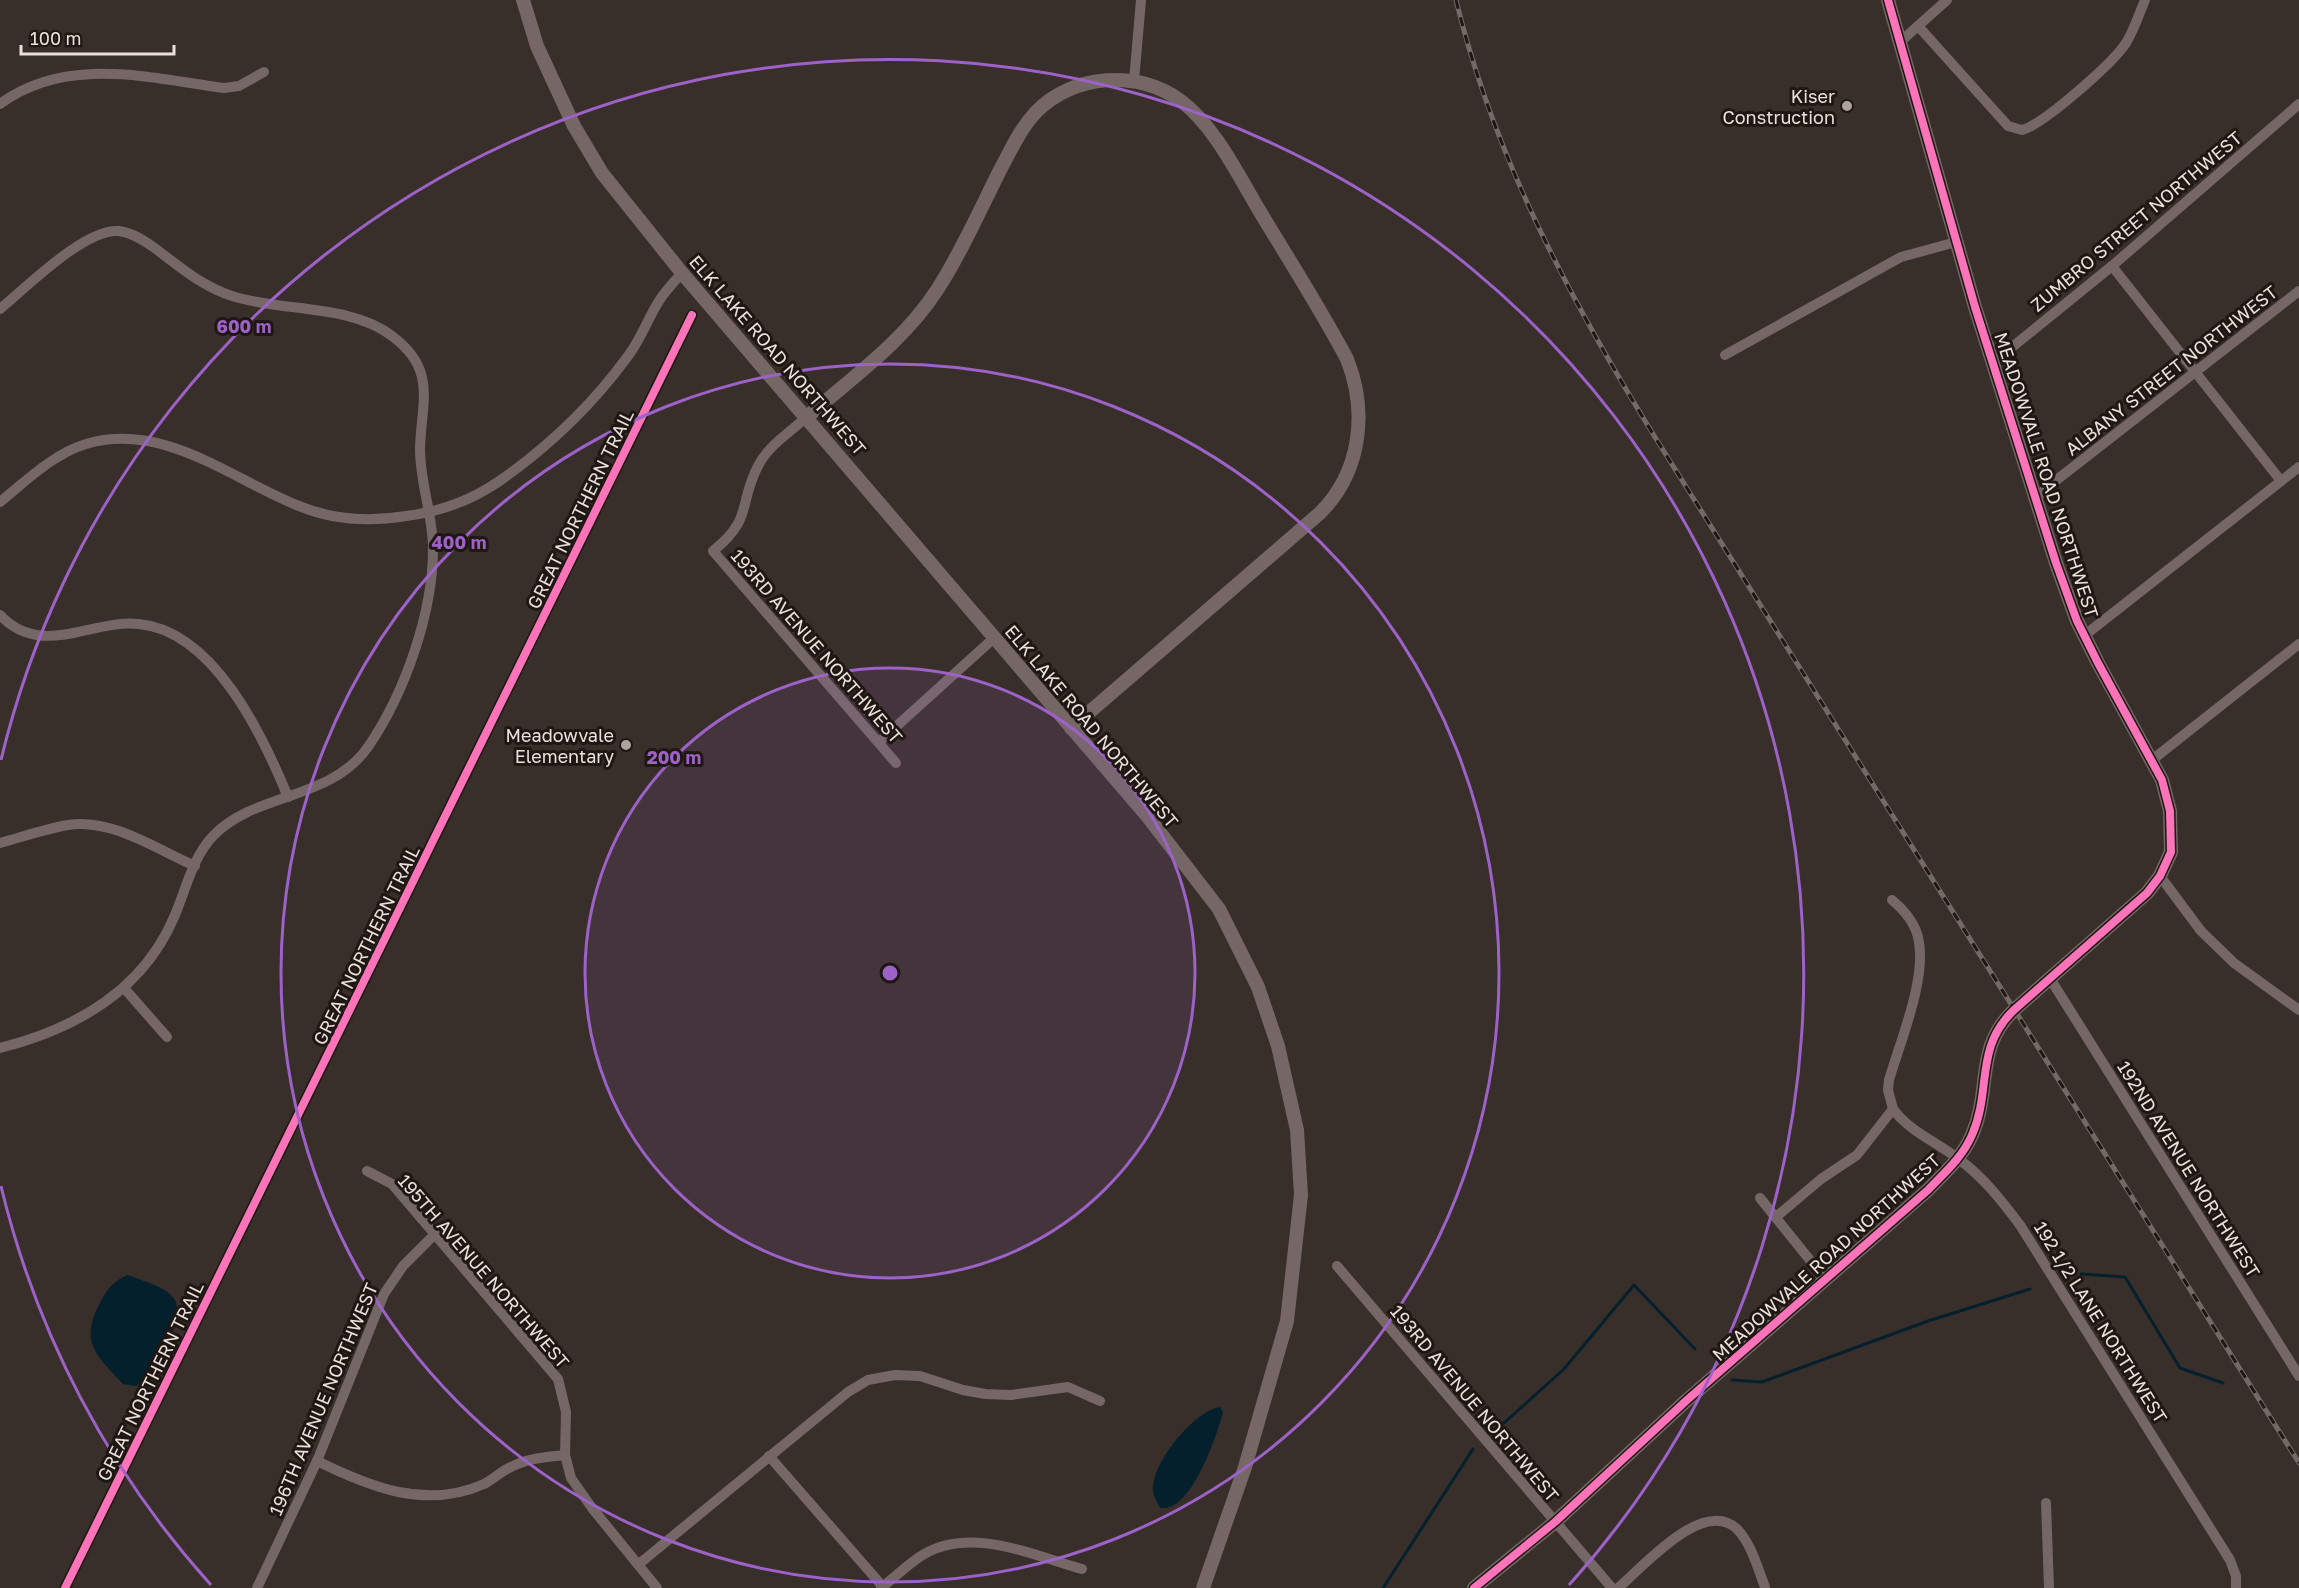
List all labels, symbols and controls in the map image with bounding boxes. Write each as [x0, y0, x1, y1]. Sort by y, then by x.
scale bar [21, 18, 174, 56]
text: 100 m [30, 27, 81, 49]
place label: Kiser Construction [1723, 85, 1835, 128]
marker: Kiser Construction [1840, 99, 1854, 113]
street label: ZUMBRO STREET NORTHWEST [2026, 126, 2246, 316]
street label: ELK LAKE ROAD NORTHWEST [685, 250, 871, 460]
street label: ALBANY STREET NORTHWEST [2061, 280, 2281, 460]
text: 600 m [216, 315, 272, 337]
street label: MEADOWVALE ROAD NORTHWEST [1990, 329, 2104, 621]
street label: GREAT NORTHERN TRAIL [522, 406, 638, 612]
text: 400 m [432, 531, 486, 553]
street label: 193RD AVENUE NORTHWEST [727, 544, 907, 748]
street label: ELK LAKE ROAD NORTHWEST [1001, 620, 1183, 832]
place label: Meadowvale Elementary [506, 724, 614, 767]
marker: Meadowvale Elementary [619, 738, 633, 752]
text: 200 m [647, 746, 701, 768]
street label: GREAT NORTHERN TRAIL [308, 842, 424, 1048]
centre of rings [880, 963, 900, 983]
street label: 192ND AVENUE NORTHWEST [2113, 1057, 2265, 1281]
street label: MEADOWVALE ROAD NORTHWEST [1707, 1149, 1945, 1365]
street label: 195TH AVENUE NORTHWEST [394, 1170, 574, 1372]
street label: 192 1/2 LANE NORTHWEST [2030, 1217, 2172, 1427]
street label: GREAT NORTHERN TRAIL [92, 1278, 208, 1484]
street label: 196TH AVENUE NORTHWEST [264, 1280, 382, 1518]
street label: 193RD AVENUE NORTHWEST [1386, 1300, 1564, 1506]

